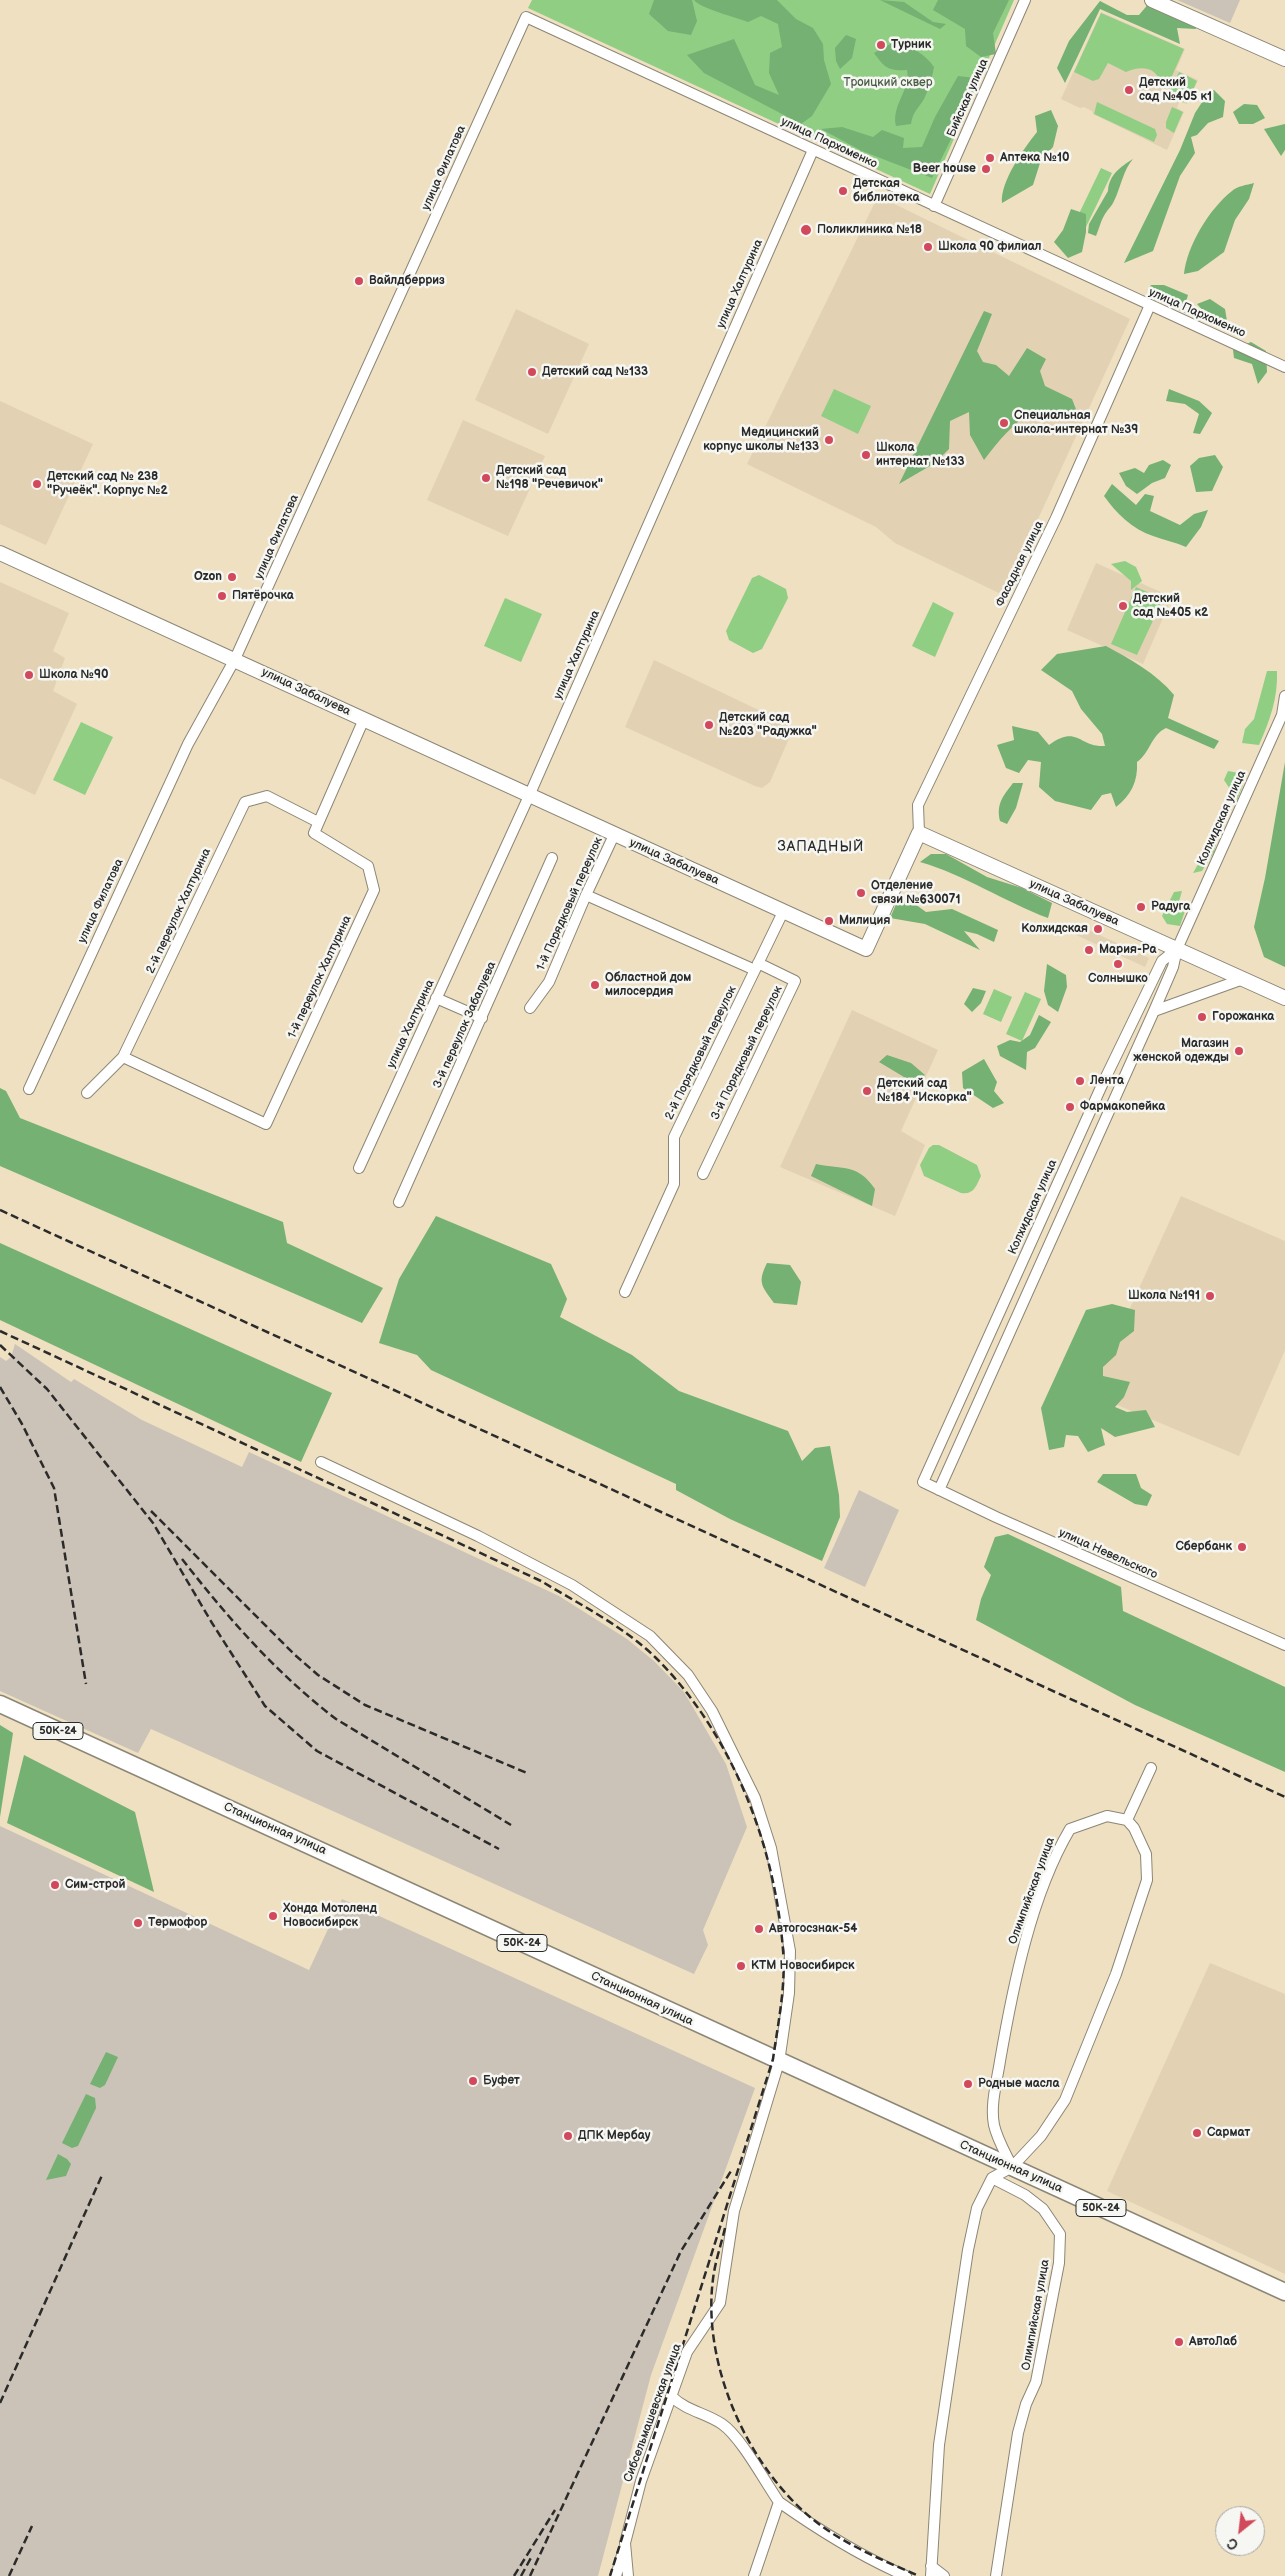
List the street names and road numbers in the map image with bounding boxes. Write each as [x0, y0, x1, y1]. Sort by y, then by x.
street label: Бийская улица [944, 57, 992, 139]
street label: улица Пархоменко [779, 114, 879, 172]
street label: улица Филатова [419, 123, 469, 213]
street label: улица Халтурина [714, 237, 766, 331]
street label: улица Пархоменко [1146, 285, 1248, 341]
street label: улица Филатова [252, 492, 302, 582]
street label: Фасадная улица [993, 519, 1047, 609]
street label: улица Халтурина [551, 608, 603, 702]
street label: улица Забалуева [259, 665, 353, 719]
street label: Колхидская улица [1195, 768, 1249, 868]
street label: 1-й Порядковый переулок [534, 835, 606, 973]
street label: улица Забалуева [627, 836, 721, 888]
street label: 2-й переулок Халтурина [144, 846, 214, 976]
street label: улица Филатова [75, 857, 127, 945]
street label: улица Забалуева [1027, 877, 1121, 929]
street label: 1-й переулок Халтурина [285, 913, 355, 1041]
street label: 3-й переулок Забалуева [430, 959, 500, 1091]
street label: улица Халтурина [384, 977, 438, 1071]
street label: 2-й Порядковый переулок [662, 984, 740, 1122]
street label: 3-й Порядковый переулок [708, 984, 786, 1122]
street label: Колхидская улица [1006, 1157, 1060, 1257]
street label: улица Невельского [1056, 1526, 1160, 1582]
road number: 50К-24 [33, 1722, 83, 1740]
street label: Станционная улица [221, 1800, 329, 1858]
street label: Олимпийская улица [1006, 1836, 1058, 1946]
road number: 50К-24 [497, 1935, 547, 1952]
street label: Станционная улица [589, 1969, 695, 2029]
street label: Станционная улица [957, 2138, 1065, 2196]
road number: 50К-24 [1076, 2200, 1126, 2216]
street label: Олимпийская улица [1019, 2258, 1053, 2372]
street label: Сибсельмашевская улица [621, 2342, 685, 2484]

